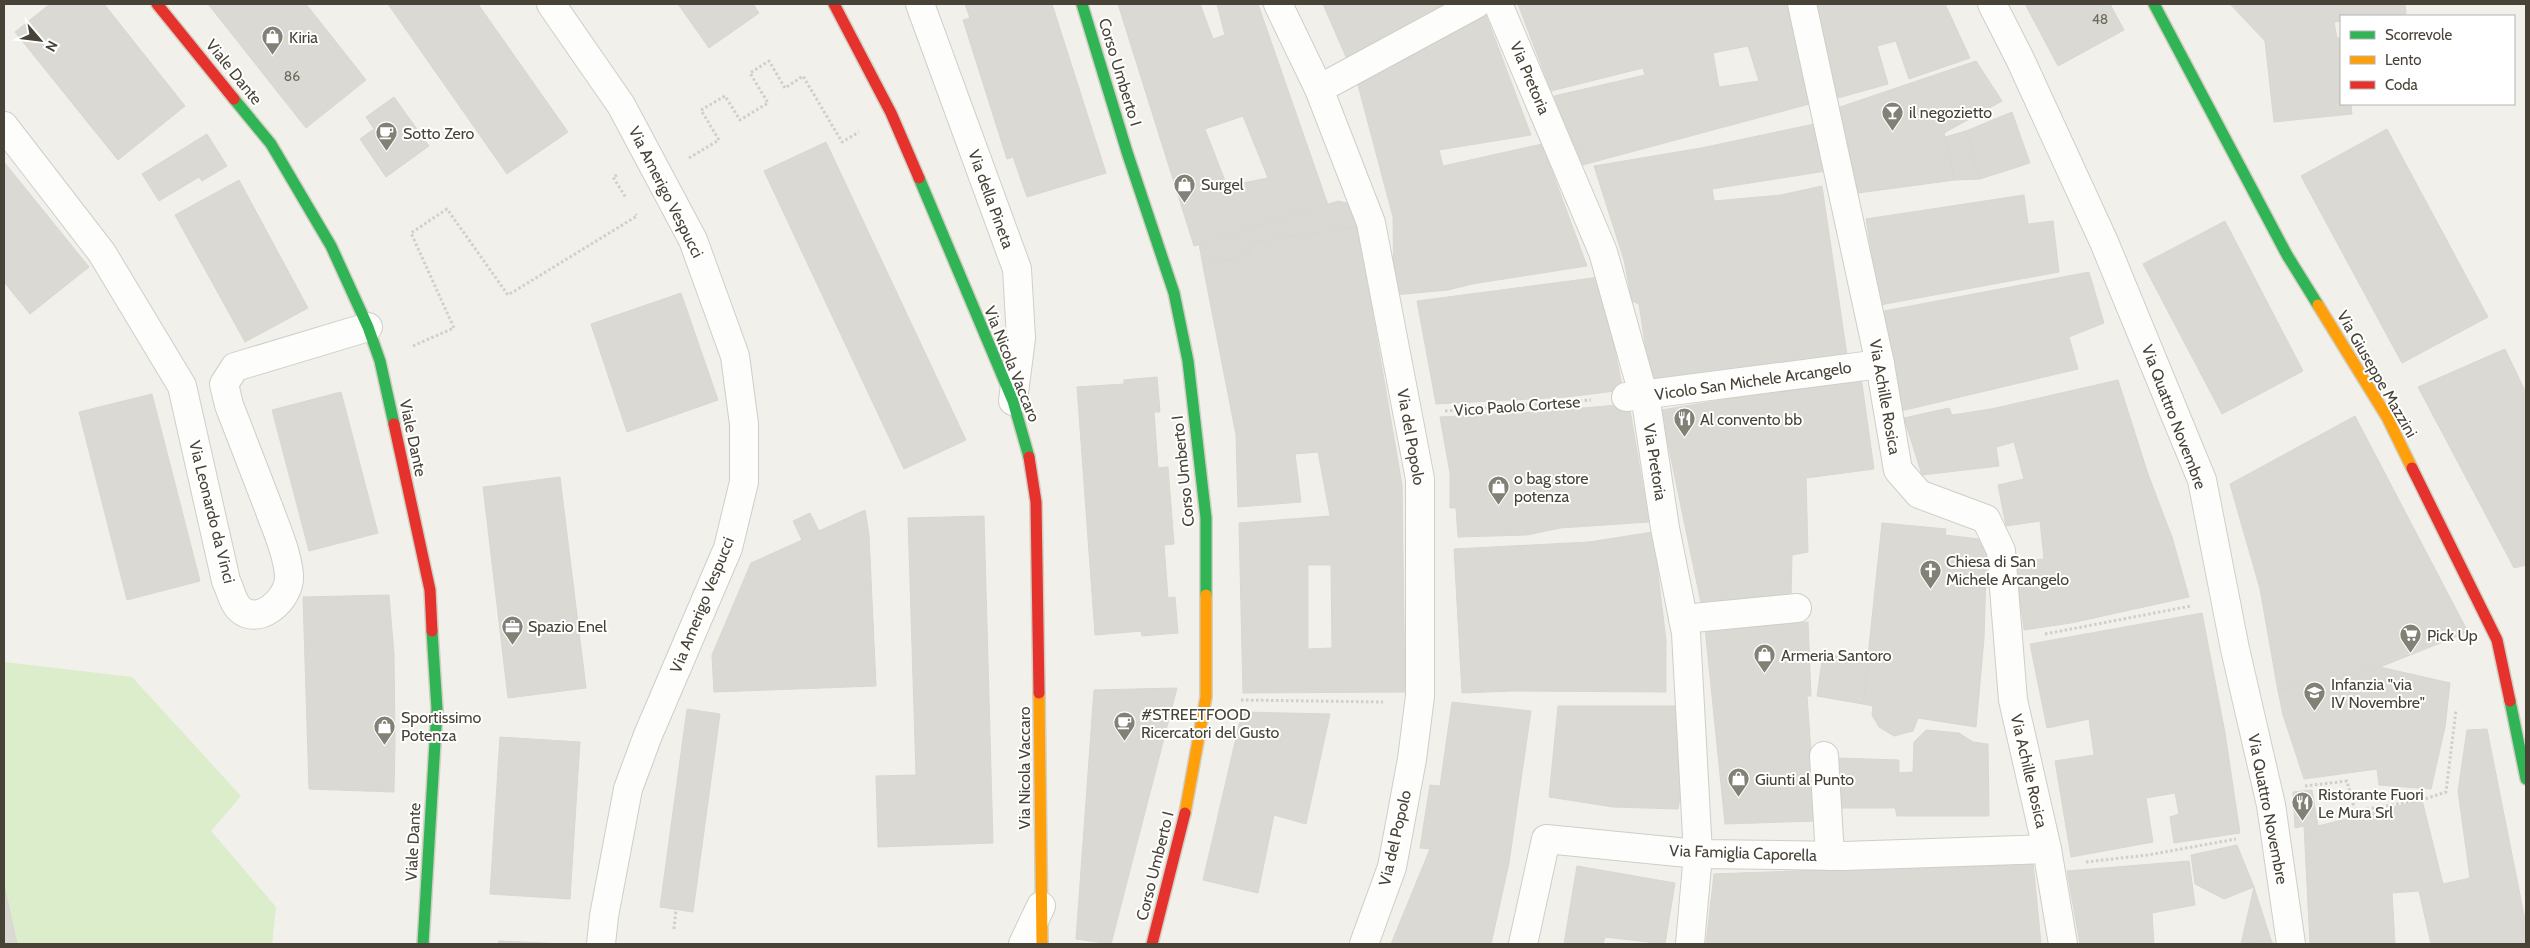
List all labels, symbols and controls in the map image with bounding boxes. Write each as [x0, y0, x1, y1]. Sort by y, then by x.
house number: 48 [2092, 10, 2108, 28]
north arrow [15, 15, 65, 65]
legend [2340, 15, 2515, 105]
street label: Corso Umberto I [1095, 16, 1145, 128]
shop icon: Kiria [261, 25, 285, 56]
text: Scorrevole [2385, 26, 2453, 44]
place label: Kiria [289, 28, 318, 47]
street label: Viale Dante [202, 36, 266, 108]
text: N [41, 38, 62, 55]
street label: Via Pretoria [1506, 39, 1554, 118]
text: Lento [2385, 51, 2422, 69]
house number: 86 [284, 67, 300, 85]
text: Coda [2385, 76, 2419, 94]
bar icon: il negozietto [1881, 100, 1905, 131]
place label: il negozietto [1909, 103, 1992, 122]
cafe icon: Sotto Zero [375, 121, 399, 152]
street label: Via Amerigo Vespucci [625, 123, 707, 261]
place label: Sotto Zero [403, 124, 475, 143]
street label: Via della Pineta [964, 147, 1018, 251]
shop icon: Surgel [1173, 172, 1197, 203]
place label: Surgel [1201, 175, 1244, 194]
street label: Via Nicola Vaccaro [980, 303, 1044, 425]
street label: Via Giuseppe Mazzini [2333, 307, 2421, 441]
street label: Via Achille Rosica [1866, 338, 1905, 456]
street label: Via Quattro Novembre [2138, 342, 2210, 492]
street label: Vicolo San Michele Arcangelo [1653, 358, 1853, 404]
street label: Via del Popolo [1393, 387, 1429, 487]
street label: Vico Paolo Cortese [1453, 392, 1581, 420]
street label: Viale Dante [396, 398, 430, 478]
restaurant icon: Al convento bb [1672, 407, 1696, 438]
place label: Al convento bb [1700, 410, 1802, 429]
street label: Corso Umberto I [1168, 414, 1198, 528]
street label: Via Pretoria [1640, 422, 1670, 502]
street label: Via Leonardo da Vinci [185, 439, 239, 585]
place label: o bag store potenza [1514, 469, 1588, 506]
shop icon: o bag store potenza [1486, 475, 1510, 506]
street label: Via Amerigo Vespucci [666, 534, 738, 676]
place label: Chiesa di San Michele Arcangelo [1946, 552, 2069, 589]
church icon: Chiesa di San Michele Arcangelo [1918, 558, 1942, 589]
office icon: Spazio Enel [500, 614, 524, 645]
place label: Spazio Enel [528, 617, 607, 636]
supermarket icon: Pick Up [2399, 623, 2423, 654]
place label: Pick Up [2427, 626, 2478, 645]
shop icon: Armeria Santoro [1753, 643, 1777, 674]
place label: Armeria Santoro [1781, 646, 1892, 665]
place label: Infanzia "via IV Novembre" [2331, 675, 2425, 712]
school or university icon: Infanzia "via IV Novembre" [2303, 681, 2327, 712]
place label: #STREETFOOD Ricercatori del Gusto [1141, 705, 1280, 742]
street label: Via Nicola Vaccaro [1015, 706, 1034, 830]
place label: Sportissimo Potenza [401, 708, 481, 745]
cafe icon: #STREETFOOD Ricercatori del Gusto [1113, 711, 1137, 742]
street label: Via Achille Rosica [2007, 712, 2051, 830]
shop icon: Sportissimo Potenza [373, 714, 397, 745]
street label: Via Quattro Novembre [2244, 732, 2292, 886]
shop icon: Giunti al Punto [1727, 767, 1751, 798]
place label: Giunti al Punto [1755, 770, 1854, 789]
place label: Ristorante Fuori Le Mura Srl [2318, 785, 2424, 822]
street label: Via del Popolo [1375, 788, 1415, 888]
restaurant icon: Ristorante Fuori Le Mura Srl [2290, 791, 2314, 822]
street label: Viale Dante [401, 802, 425, 882]
street label: Corso Umberto I [1132, 809, 1178, 923]
street label: Via Famiglia Caporella [1669, 841, 1817, 865]

